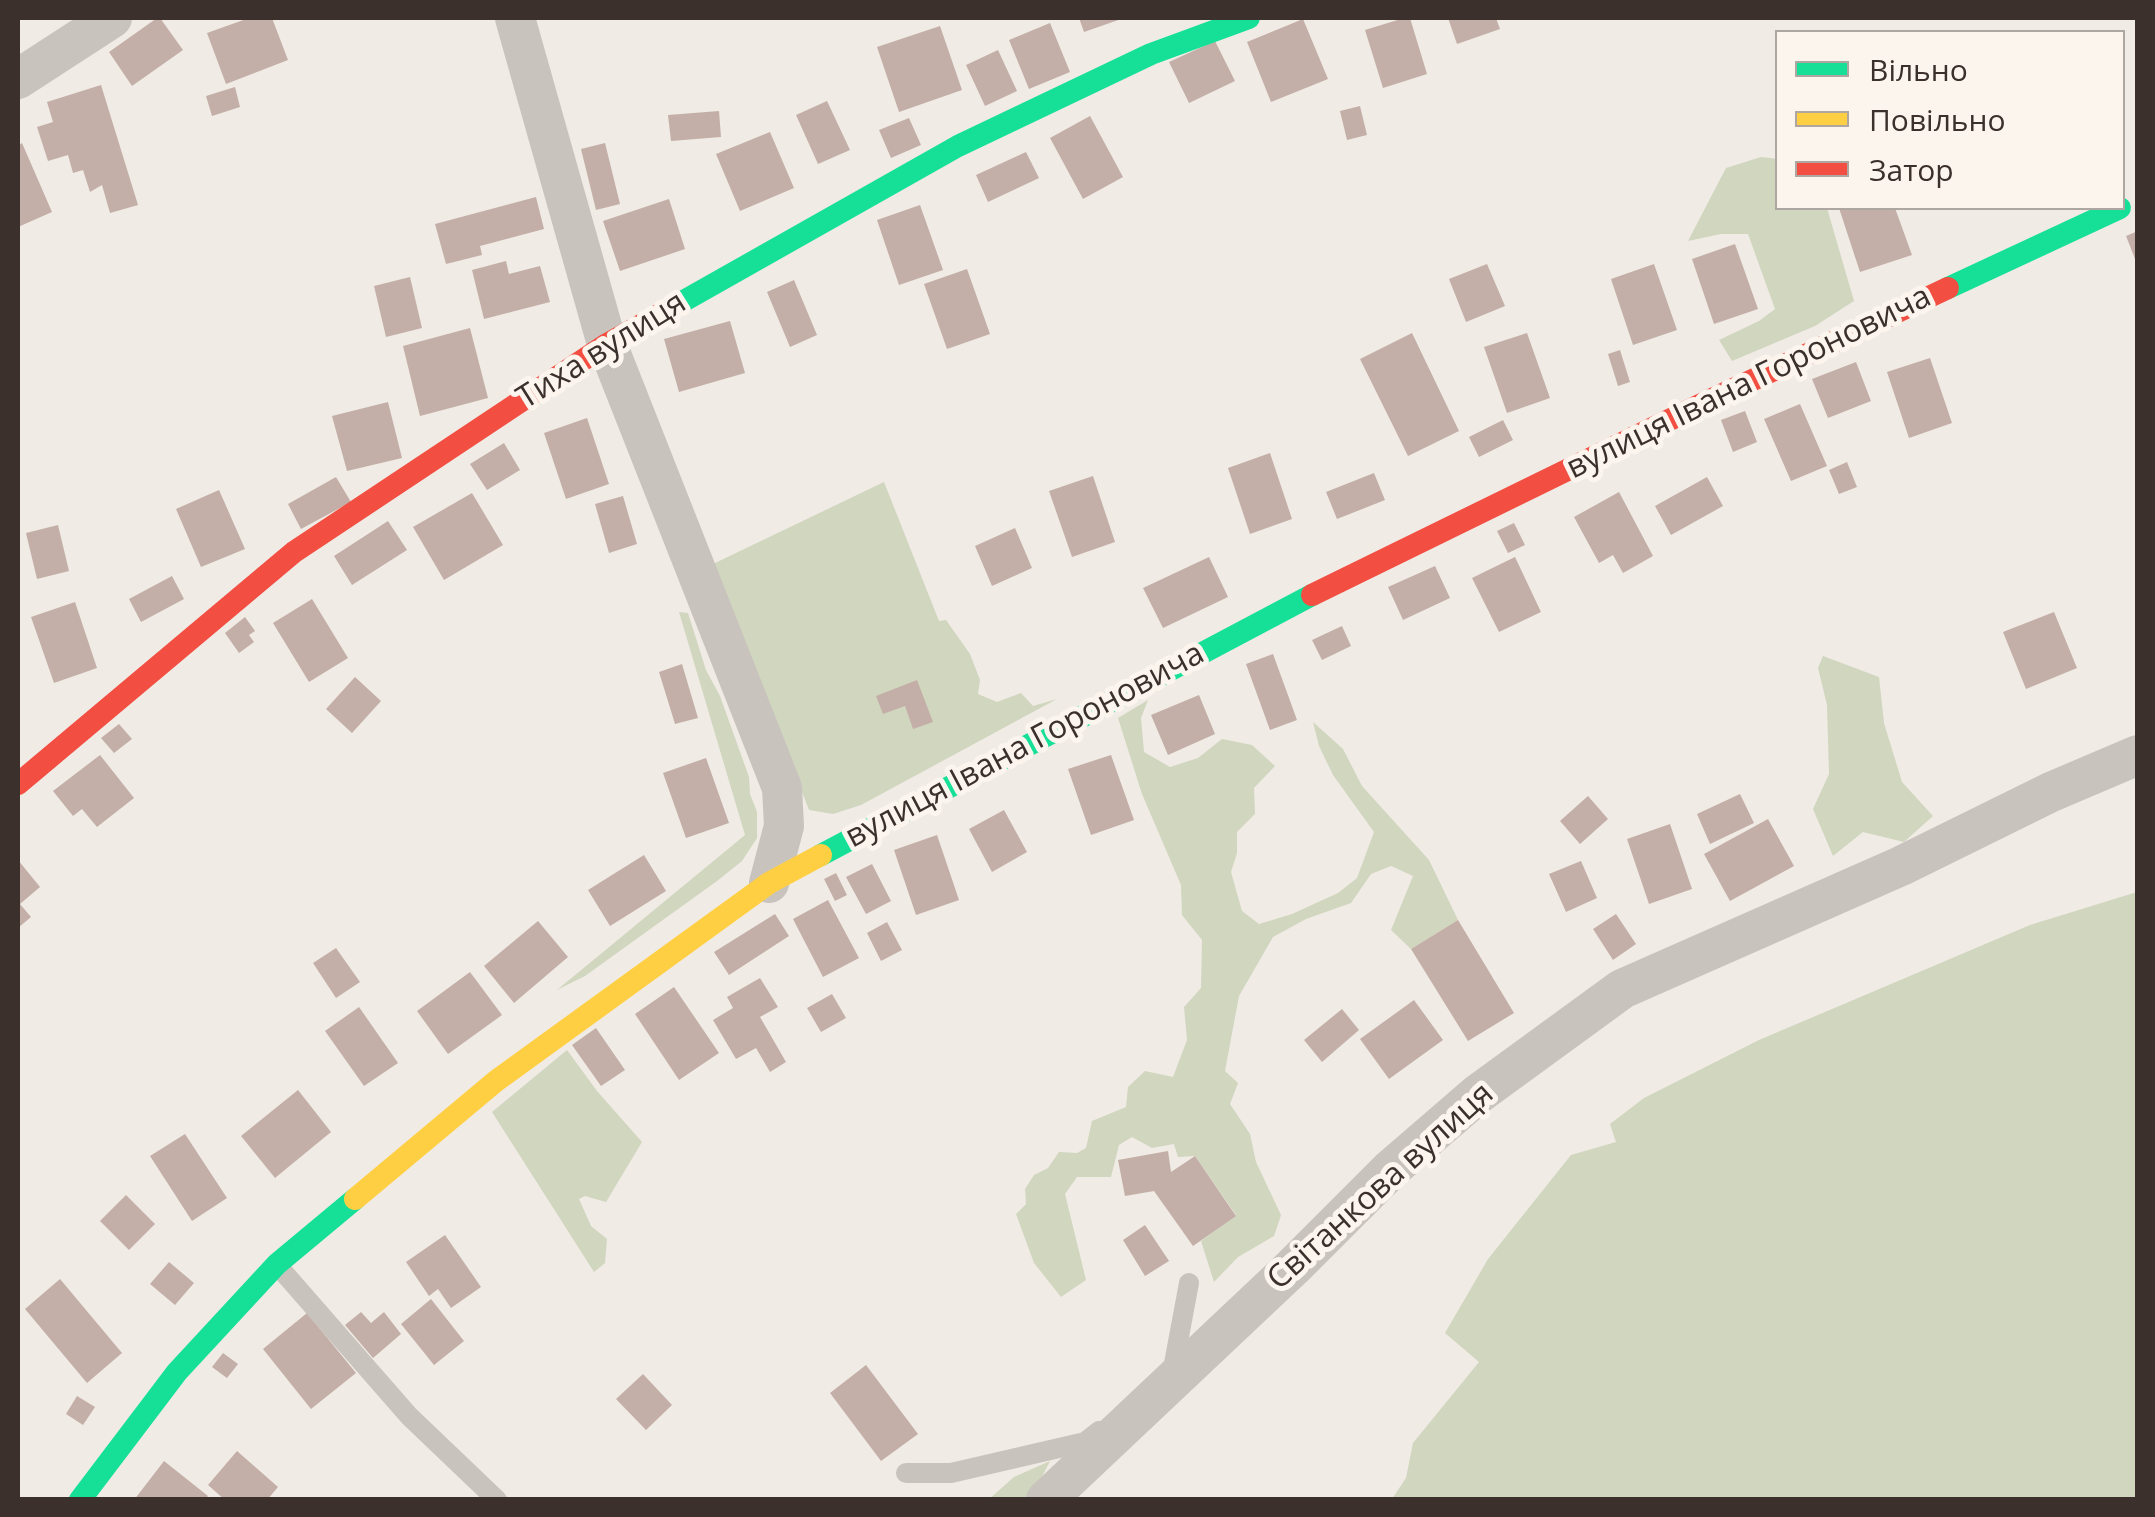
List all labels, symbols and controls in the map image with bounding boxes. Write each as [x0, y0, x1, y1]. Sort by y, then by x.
legend [1775, 30, 2125, 210]
text: Вільно [1869, 49, 1968, 90]
text: Повільно [1869, 99, 2006, 140]
text: Затор [1869, 149, 1954, 190]
street label: вулиця Івана Гороновича [1561, 278, 1937, 488]
street label: Тиха вулиця [511, 284, 693, 418]
street label: вулиця Івана Гороновича [839, 635, 1211, 857]
street label: Світанкова вулиця [1260, 1075, 1502, 1299]

